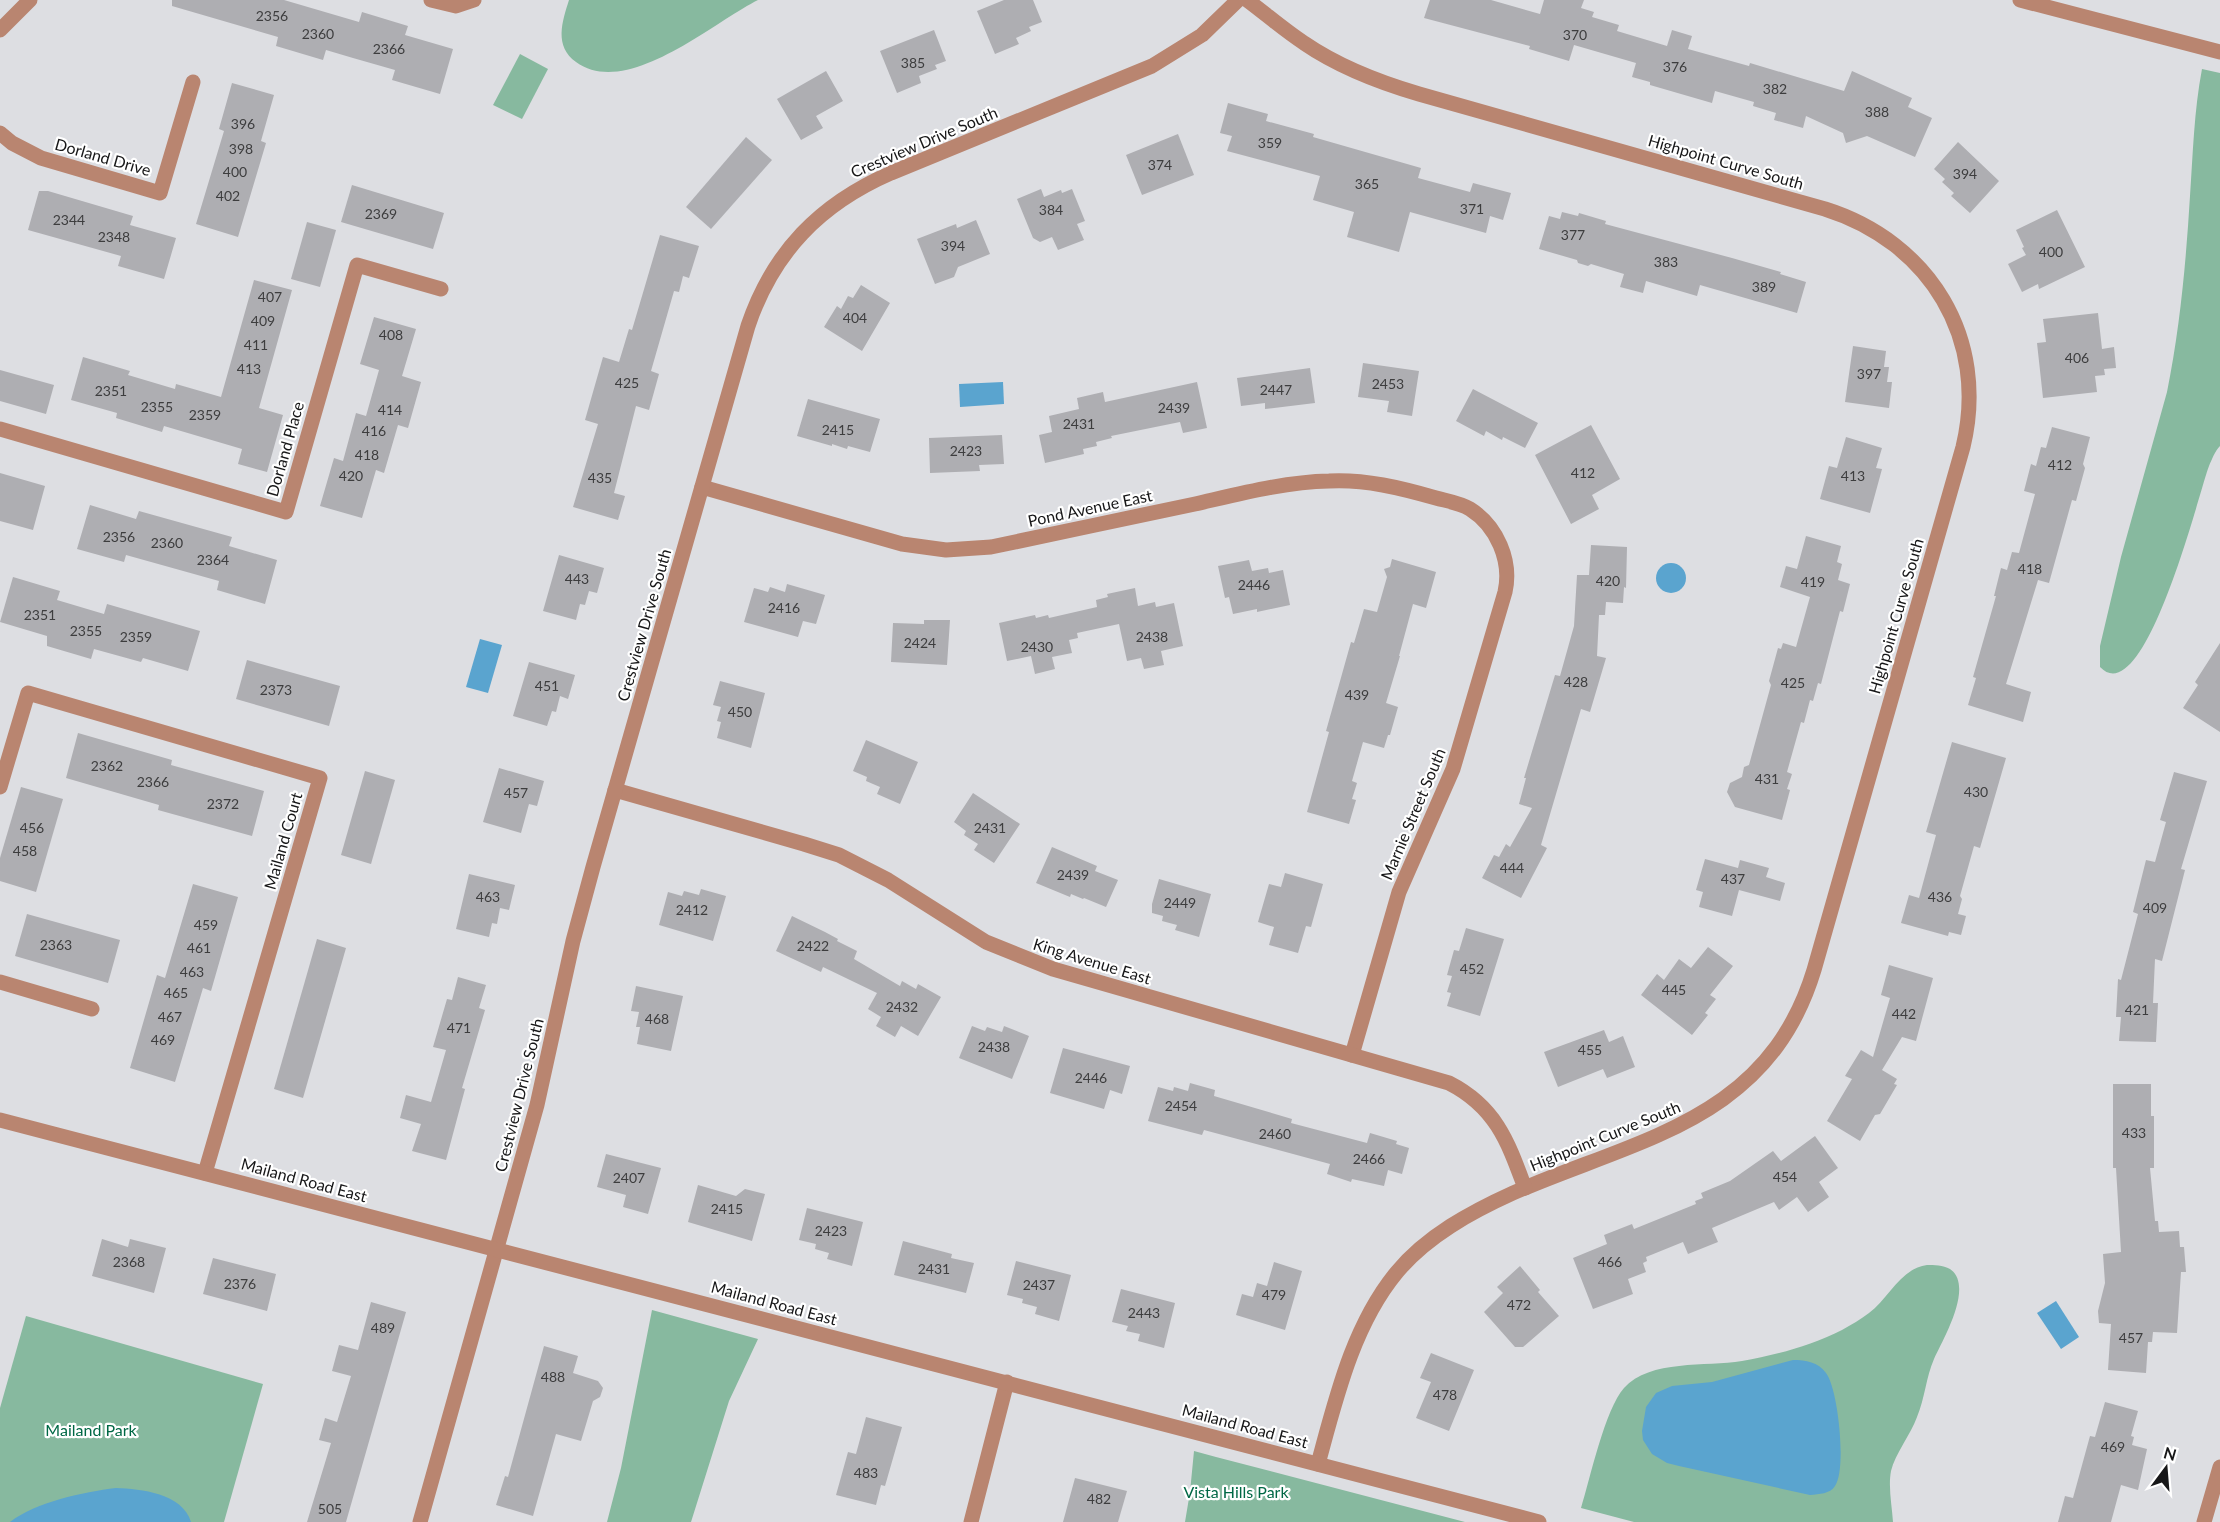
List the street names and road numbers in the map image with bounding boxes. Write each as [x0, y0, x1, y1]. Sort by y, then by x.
street label: Crestview Drive South [848, 102, 1000, 181]
street label: Highpoint Curve South [1646, 130, 1806, 193]
street label: Dorland Drive [53, 134, 153, 179]
street label: Dorland Place [262, 399, 307, 499]
street label: Pond Avenue East [1026, 485, 1154, 530]
street label: Highpoint Curve South [1864, 536, 1927, 696]
street label: Crestview Drive South [613, 547, 674, 703]
street label: Marnie Street South [1376, 745, 1449, 883]
street label: Mailand Court [260, 790, 306, 892]
street label: King Avenue East [1031, 934, 1154, 988]
street label: Crestview Drive South [490, 1016, 547, 1174]
street label: Highpoint Curve South [1527, 1097, 1683, 1174]
street label: Mailand Road East [239, 1154, 369, 1206]
street label: Mailand Road East [709, 1277, 839, 1329]
street label: Mailand Road East [1180, 1400, 1310, 1452]

